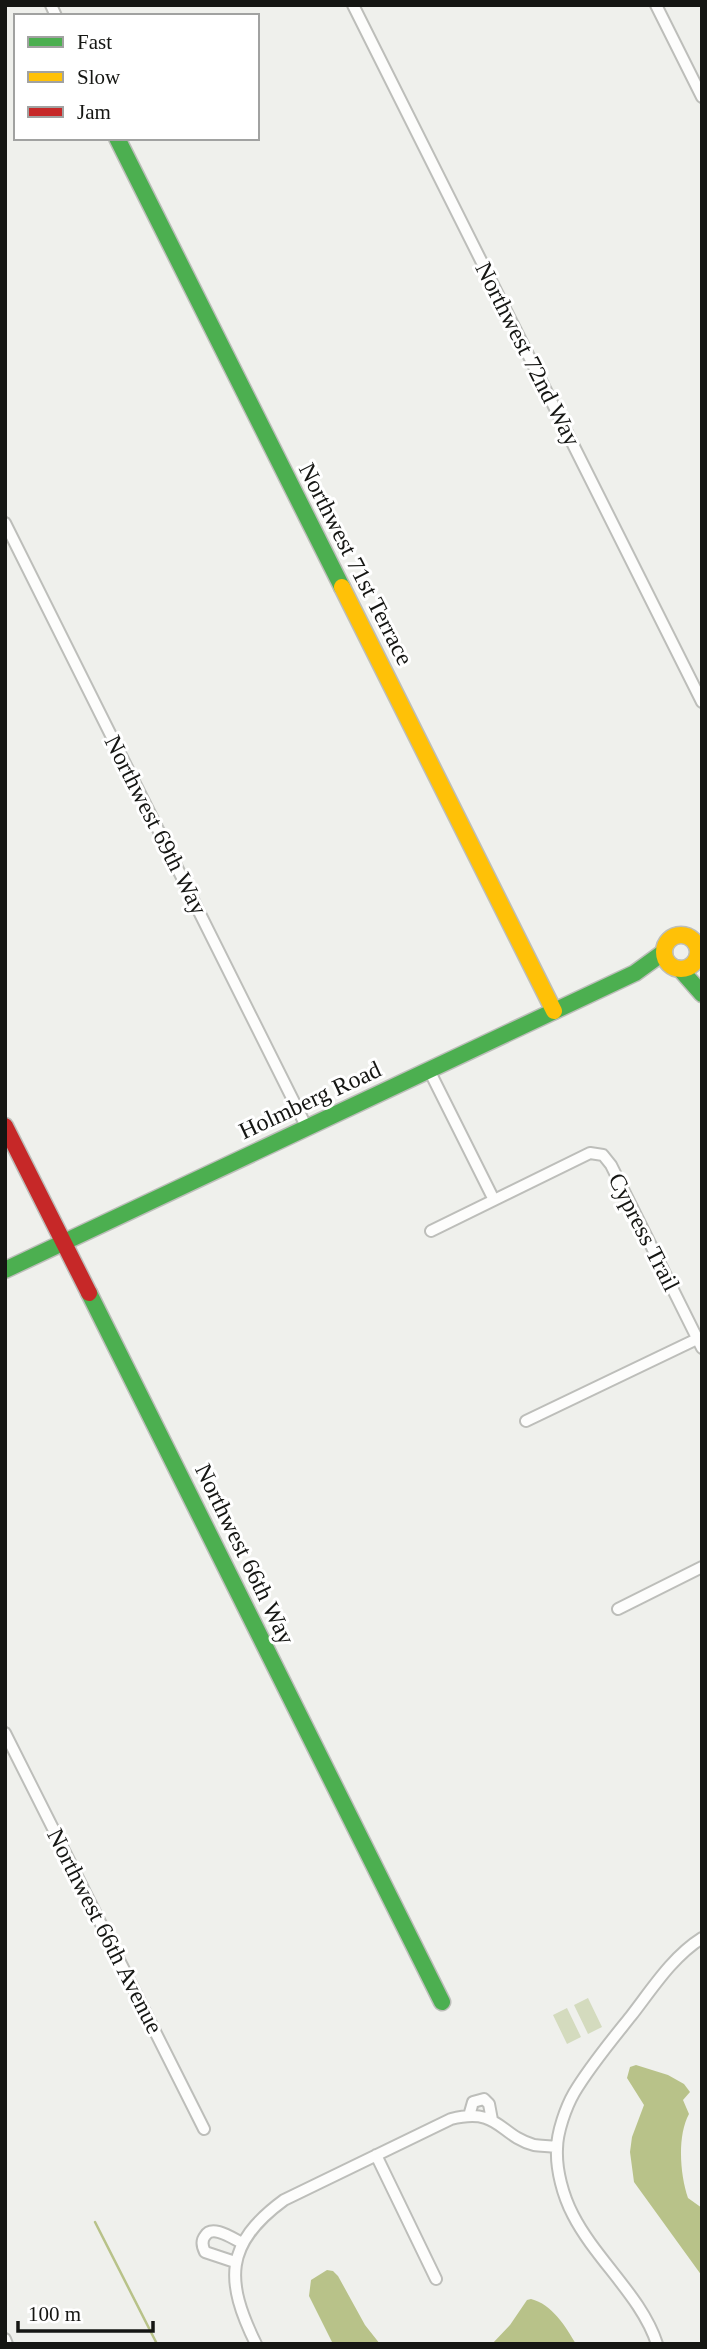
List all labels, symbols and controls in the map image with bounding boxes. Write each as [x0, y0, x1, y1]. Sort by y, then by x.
legend [14, 14, 259, 140]
text: Fast [77, 30, 112, 54]
text: Slow [77, 65, 121, 89]
text: Jam [77, 100, 111, 124]
street label: Northwest 72nd Way [470, 258, 586, 450]
street label: Northwest 71st Terrace [294, 459, 418, 669]
street label: Northwest 69th Way [100, 731, 212, 919]
street label: Holmberg Road [235, 1056, 385, 1144]
street label: Cypress Trail [603, 1169, 685, 1296]
street label: Northwest 66th Way [190, 1459, 300, 1649]
street label: Northwest 66th Avenue [42, 1824, 168, 2038]
scale bar [18, 2290, 152, 2334]
text: 100 m [28, 2302, 81, 2326]

